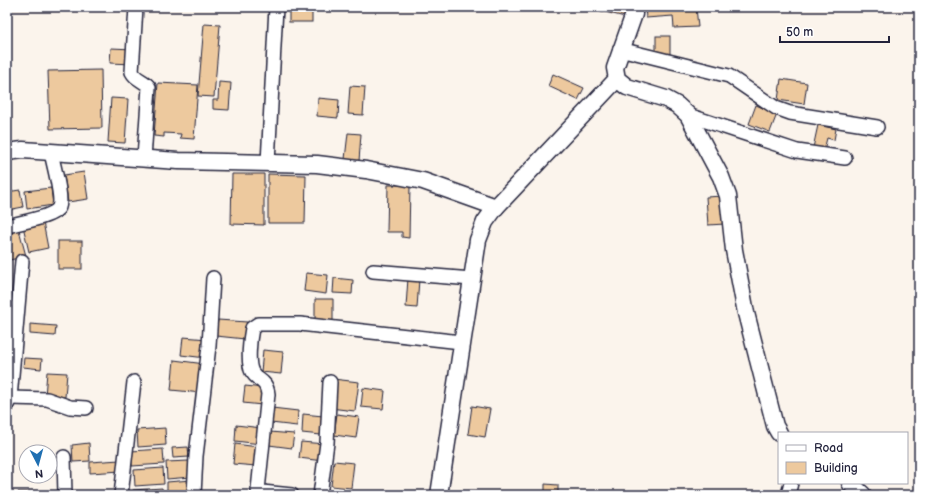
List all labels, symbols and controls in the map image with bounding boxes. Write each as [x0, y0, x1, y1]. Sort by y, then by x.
scale bar [780, 18, 889, 44]
text: 50 m [786, 25, 813, 40]
legend [778, 432, 908, 484]
text: Road [814, 441, 843, 456]
north arrow [18, 444, 58, 484]
text: Building [814, 461, 858, 476]
text: N [34, 467, 44, 480]

